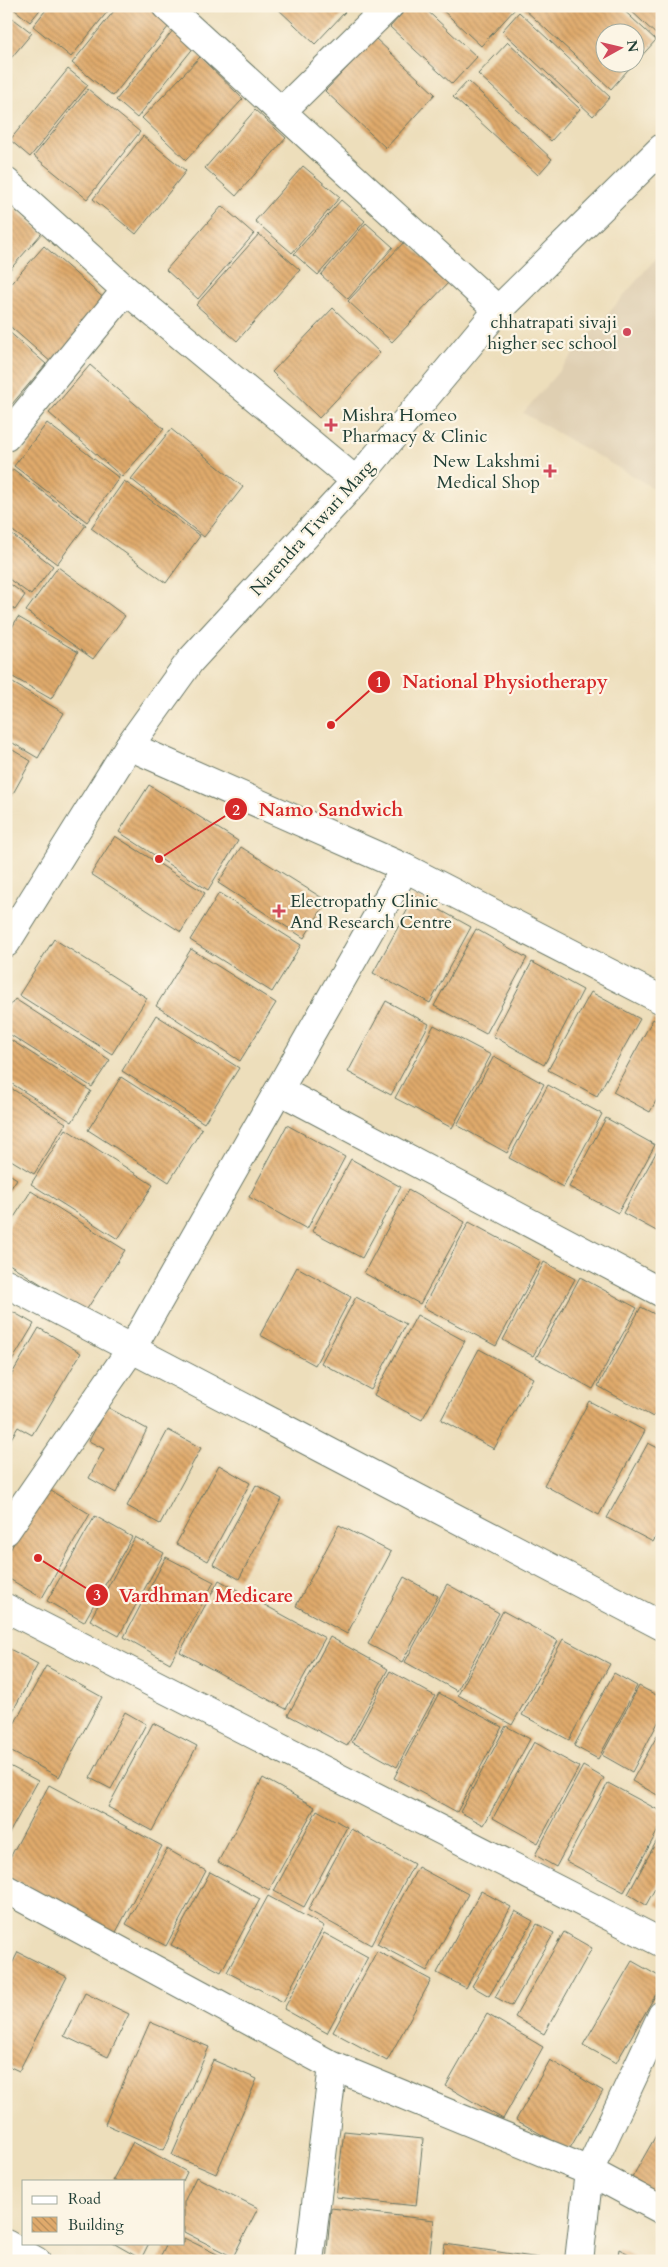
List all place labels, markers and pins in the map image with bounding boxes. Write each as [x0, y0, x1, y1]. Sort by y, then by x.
place label: chhatrapati sivaji higher sec school [487, 310, 617, 356]
marker: chhatrapati sivaji higher sec school [621, 326, 633, 338]
place label: Mishra Homeo Pharmacy & Clinic [342, 403, 488, 449]
marker: Mishra Homeo Pharmacy & Clinic [324, 418, 338, 432]
place label: New Lakshmi Medical Shop [433, 449, 540, 495]
marker: New Lakshmi Medical Shop [544, 465, 556, 477]
callout: National Physiotherapy [367, 665, 617, 699]
callout: Namo Sandwich [224, 792, 413, 826]
place label: Electropathy Clinic And Research Centre [290, 889, 452, 935]
marker: Electropathy Clinic And Research Centre [272, 904, 286, 918]
callout: Vardhman Medicare [84, 1578, 304, 1612]

